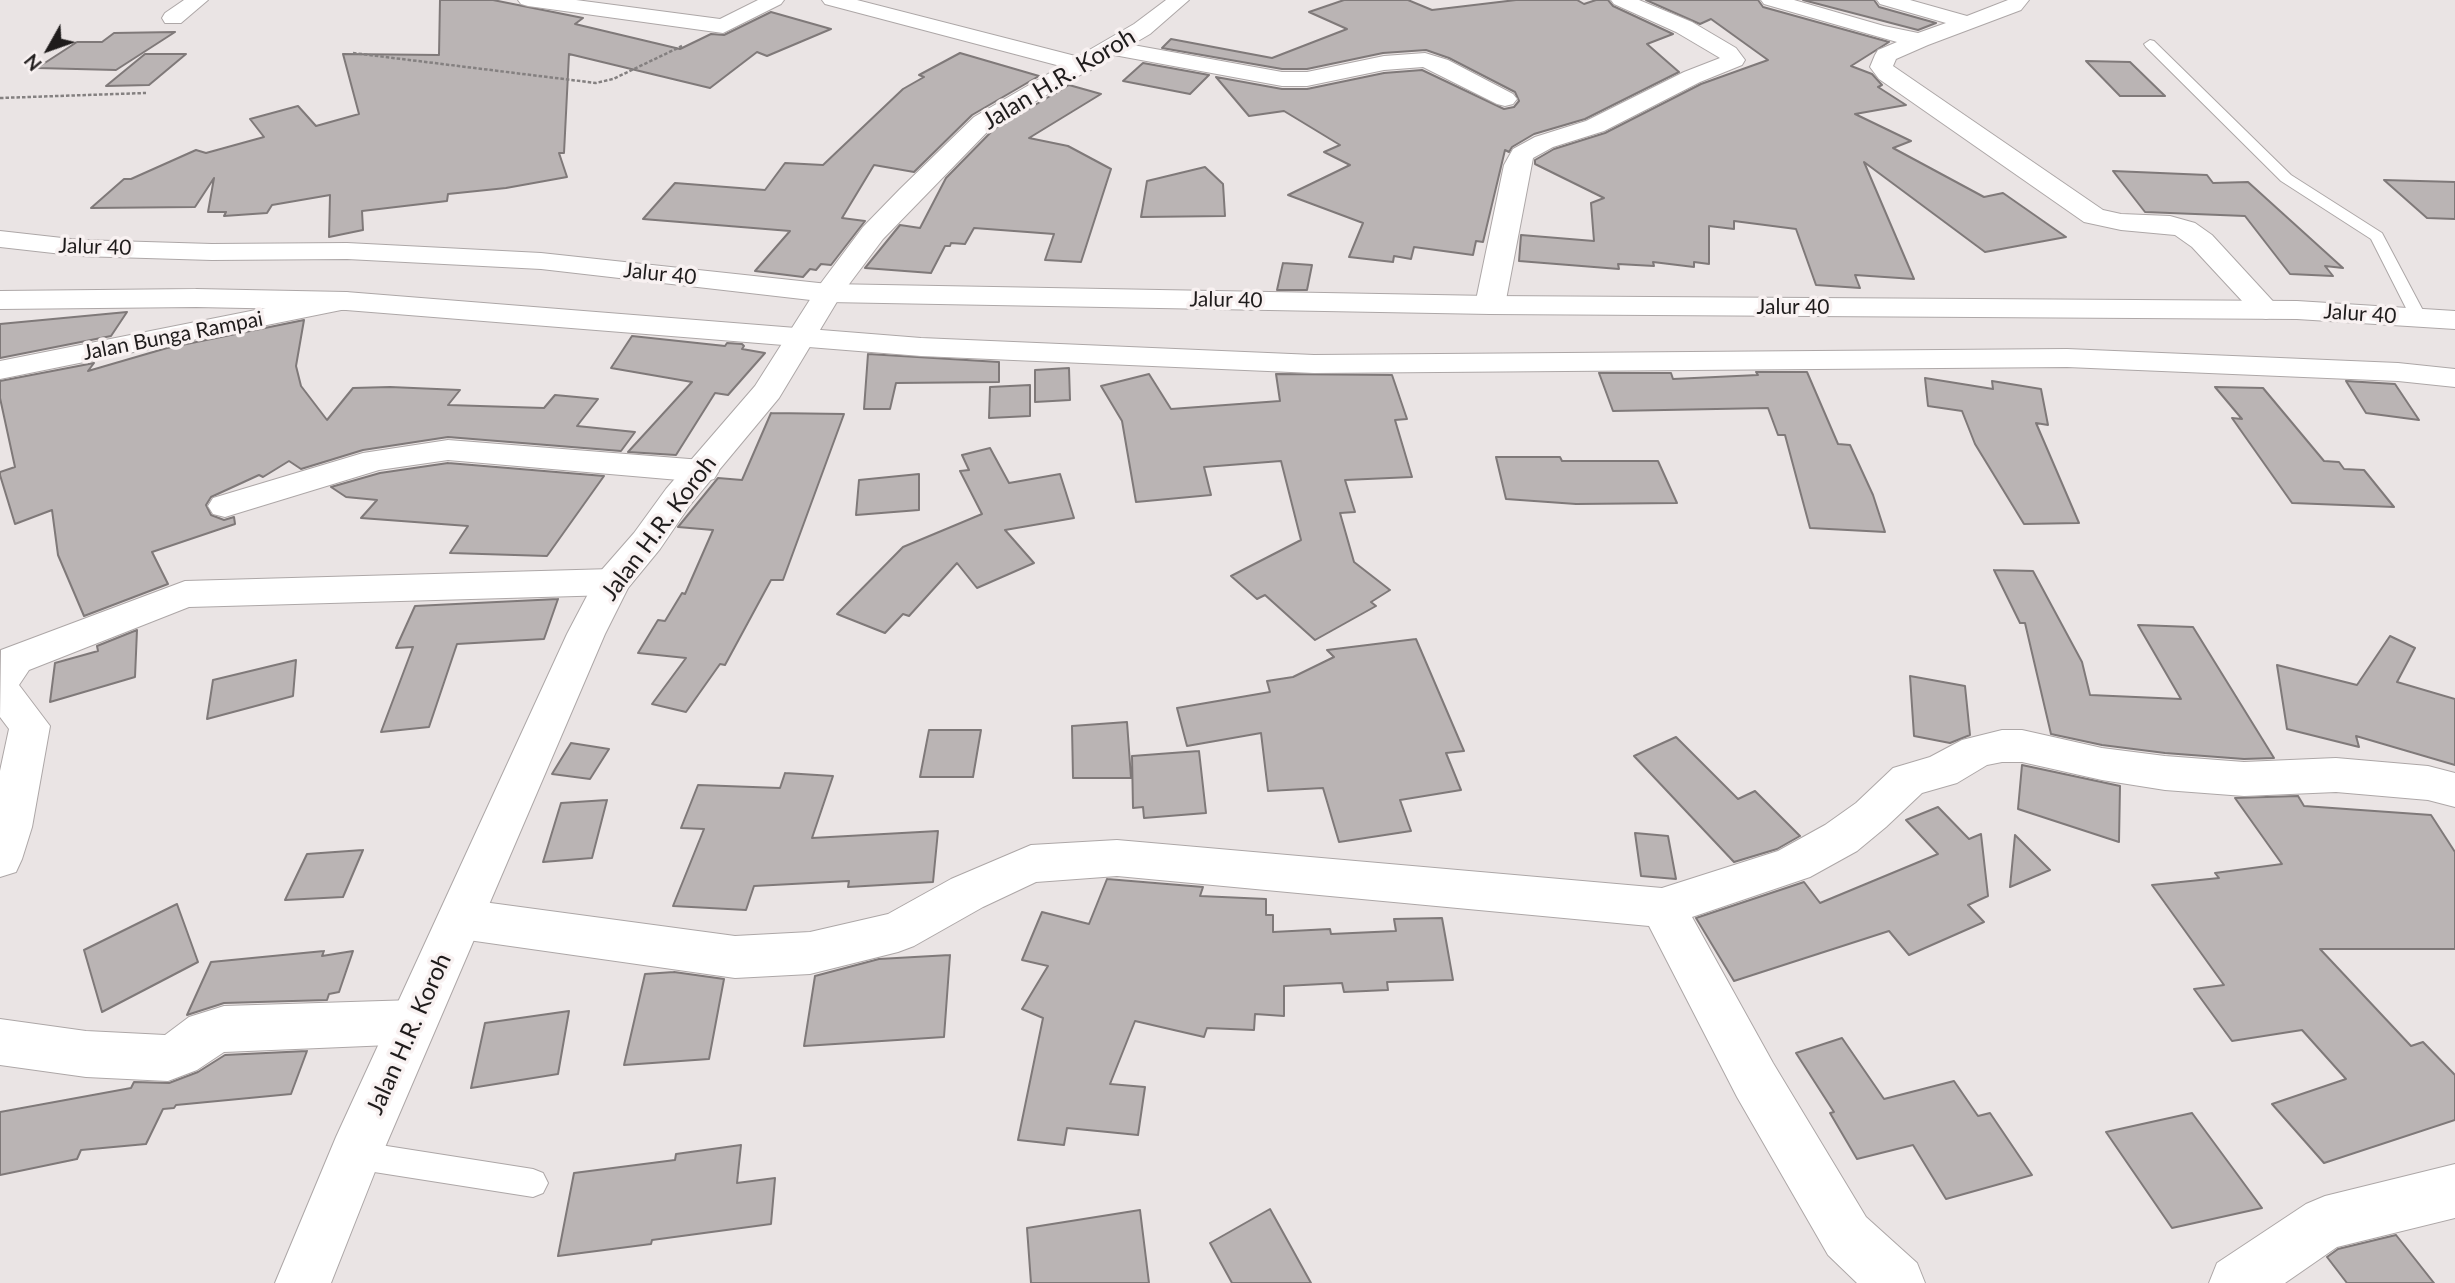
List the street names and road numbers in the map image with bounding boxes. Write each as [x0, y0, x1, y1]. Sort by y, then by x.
street label: Jalan H.R. Koroh [977, 22, 1141, 136]
street label: Jalur 40 [58, 233, 132, 261]
street label: Jalur 40 [622, 258, 698, 290]
street label: Jalur 40 [1189, 287, 1263, 313]
street label: Jalur 40 [1757, 294, 1829, 320]
street label: Jalur 40 [2323, 299, 2397, 329]
street label: Jalan Bunga Rampai [81, 306, 265, 366]
street label: Jalan H.R. Koroh [595, 450, 723, 606]
street label: Jalan H.R. Koroh [361, 949, 457, 1119]

